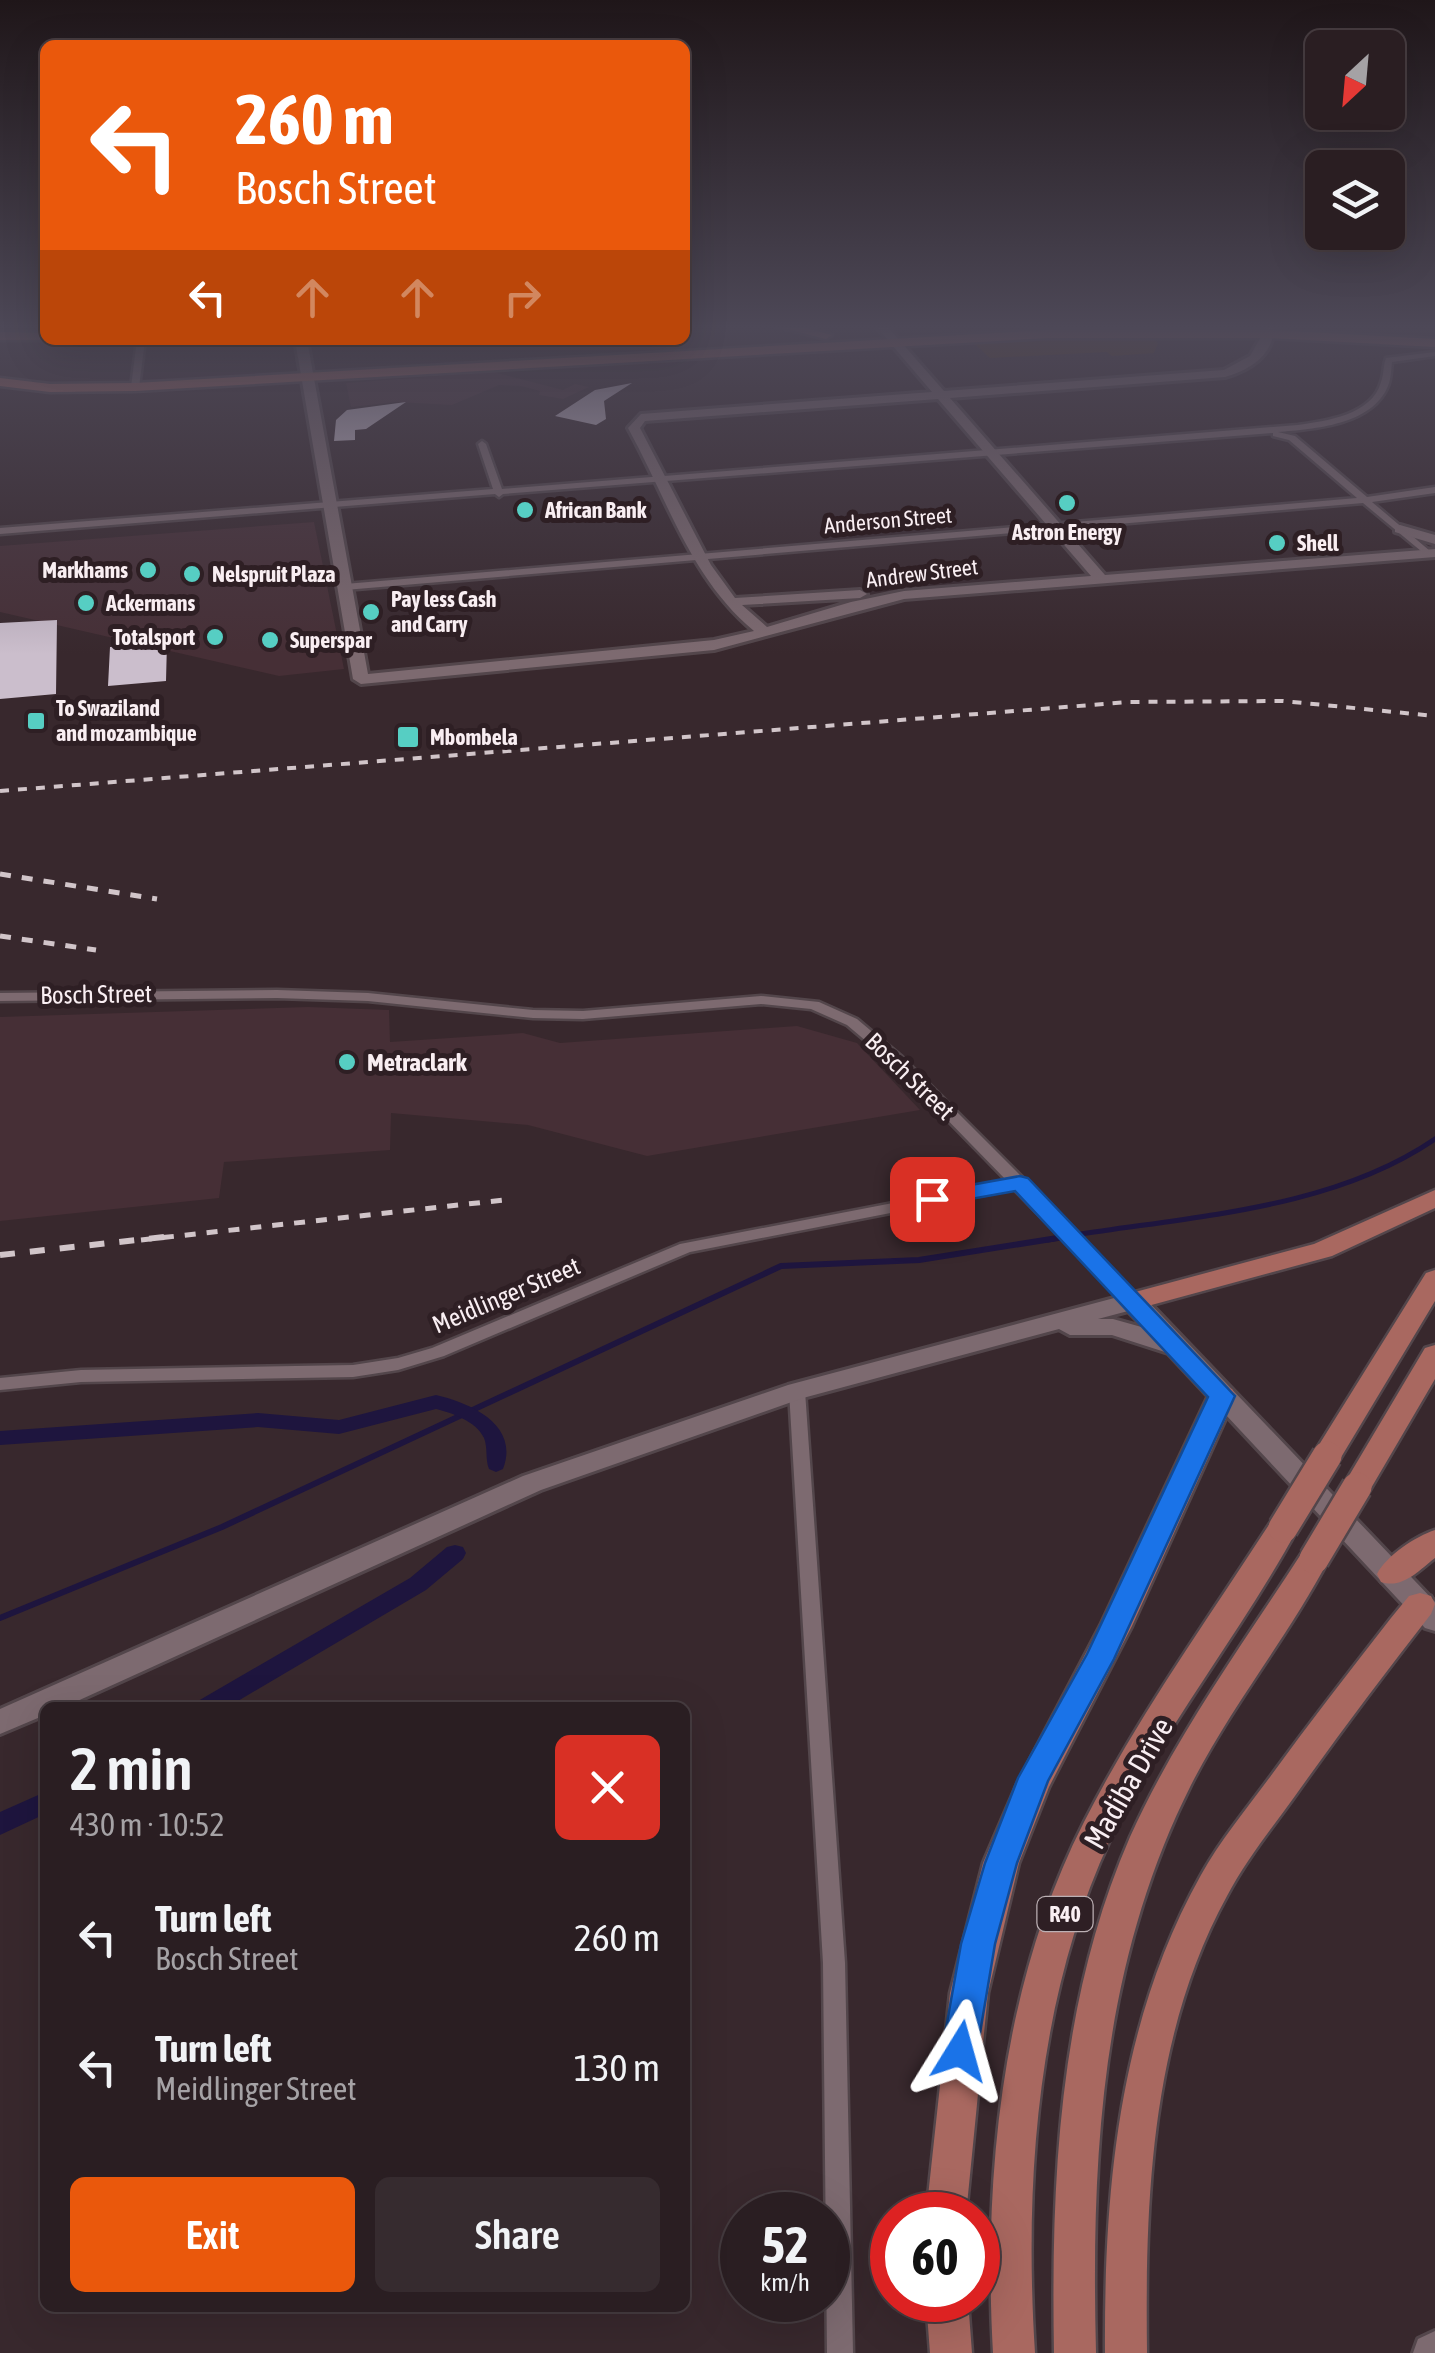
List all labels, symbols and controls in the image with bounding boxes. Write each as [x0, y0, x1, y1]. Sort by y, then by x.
north arrow [1305, 30, 1405, 130]
map controls [1305, 30, 1405, 250]
text: 260 m [235, 79, 394, 159]
icon: left [70, 80, 200, 210]
button: layers [1305, 150, 1405, 250]
text: Bosch Street [235, 162, 437, 214]
icon: left [180, 270, 235, 325]
icon: ahead [285, 270, 340, 325]
icon: ahead [390, 270, 445, 325]
icon: right [495, 270, 550, 325]
marker: Astron Energy [1056, 492, 1078, 514]
place label: African Bank [544, 497, 647, 523]
marker: African Bank [514, 499, 536, 521]
street label: Anderson Street [823, 501, 953, 539]
place label: Astron Energy [1011, 519, 1122, 545]
place label: Shell [1297, 530, 1340, 556]
marker: Shell [1266, 532, 1288, 554]
street label: Andrew Street [865, 553, 979, 593]
place label: Markhams [42, 557, 128, 583]
marker: Markhams [137, 559, 159, 581]
place label: Nelspruit Plaza [212, 561, 336, 587]
marker: Nelspruit Plaza [181, 563, 203, 585]
place label: Pay less Cash and Carry [391, 586, 496, 637]
place label: Ackermans [105, 590, 195, 616]
marker: Ackermans [75, 592, 97, 614]
marker: Pay less Cash and Carry [360, 601, 382, 623]
place label: Totalsport [113, 624, 196, 650]
marker: Totalsport [204, 626, 226, 648]
place label: Superspar [290, 627, 372, 653]
marker: Superspar [259, 629, 281, 651]
place label: To Swaziland and mozambique [56, 695, 197, 746]
marker: To Swaziland and mozambique [25, 710, 47, 732]
marker: Mbombela [395, 724, 421, 750]
place label: Mbombela [430, 724, 518, 750]
street label: Bosch Street [40, 979, 152, 1009]
street label: Bosch Street [860, 1027, 960, 1125]
place label: Metraclark [367, 1048, 468, 1076]
marker: Metraclark [336, 1051, 358, 1073]
pin [890, 1157, 975, 1242]
icon: arrive [905, 1172, 960, 1227]
street label: Meidlinger Street [428, 1251, 584, 1339]
street label: Madiba Drive [1077, 1711, 1179, 1855]
text: 2 min [70, 1734, 193, 1803]
button: close [555, 1735, 660, 1840]
text: 430 m · 10:52 [70, 1806, 225, 1843]
text: Turn left [155, 1897, 271, 1940]
road number: R40 [1038, 1897, 1092, 1931]
icon: left [70, 1910, 125, 1965]
text: 260 m [574, 1916, 660, 1959]
text: Bosch Street [155, 1940, 298, 1977]
position arrow [908, 1999, 1012, 2103]
text: Turn left [155, 2027, 271, 2070]
icon: left [70, 2040, 125, 2095]
text: 130 m [574, 2046, 660, 2089]
text: Meidlinger Street [155, 2070, 357, 2107]
button: Exit [70, 2177, 355, 2292]
button: Share [375, 2177, 660, 2292]
speed limit sign: 60 [870, 2192, 1000, 2322]
text: 52 [761, 2216, 808, 2274]
text: km/h [760, 2268, 810, 2296]

